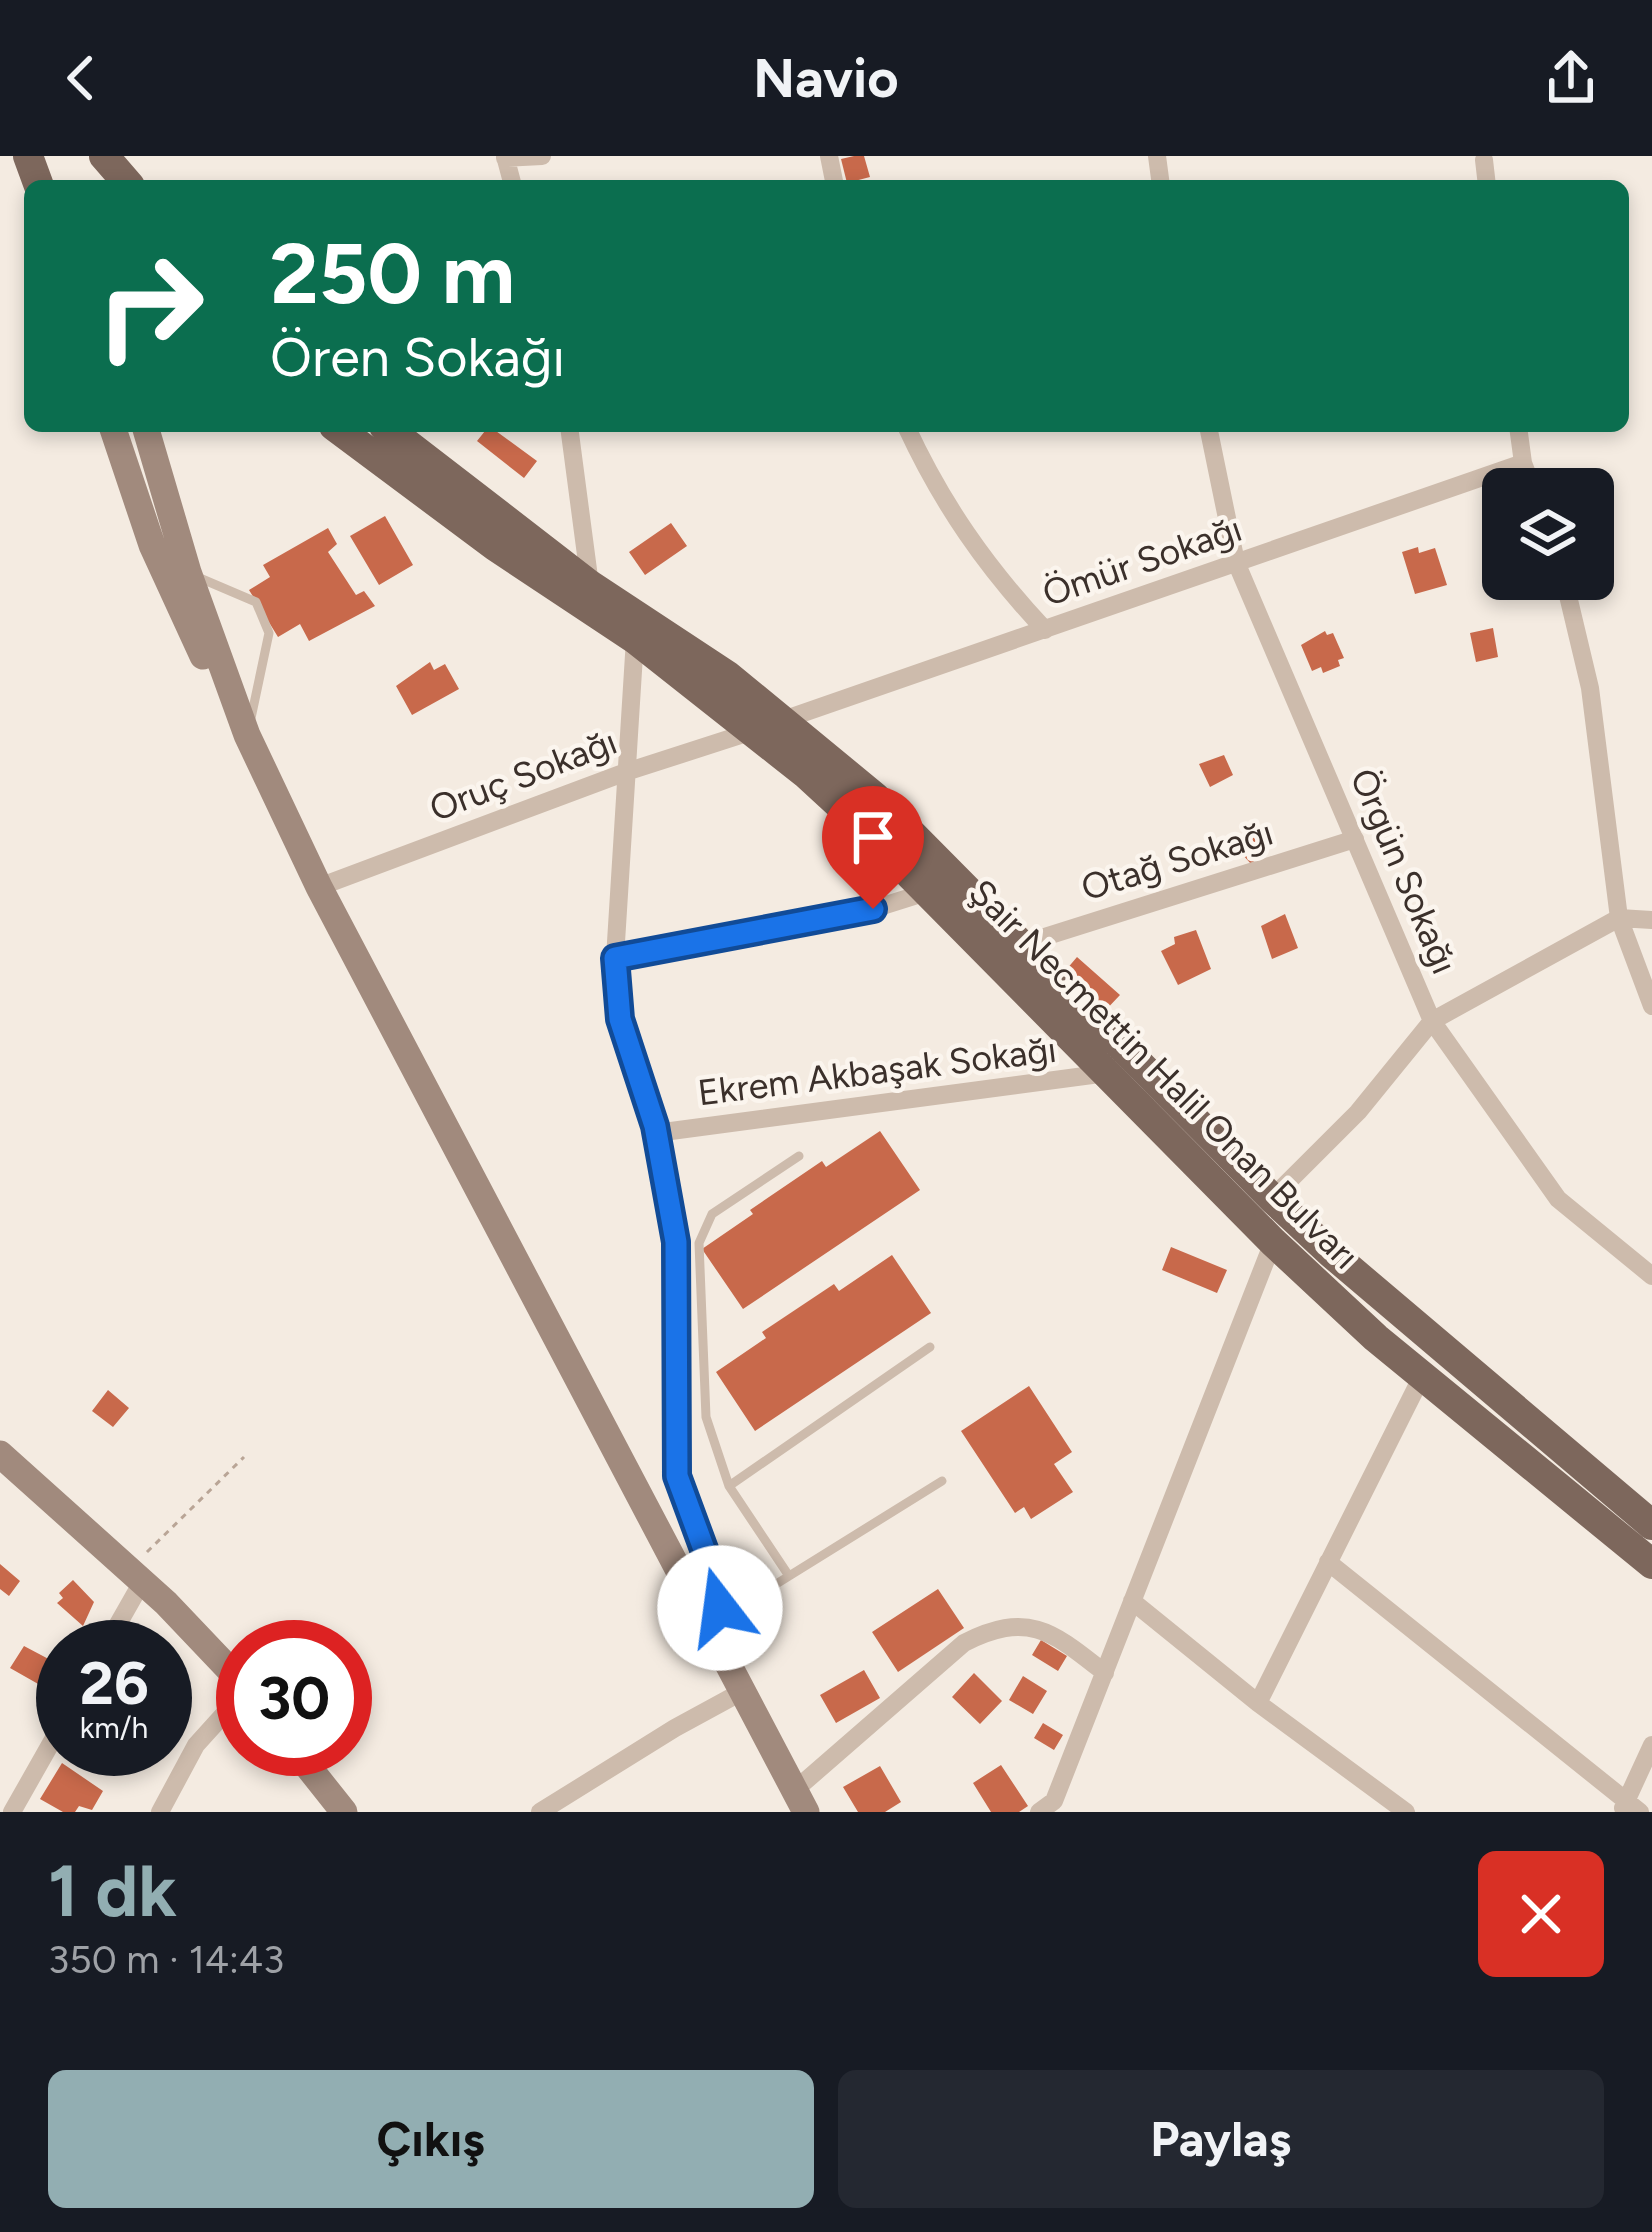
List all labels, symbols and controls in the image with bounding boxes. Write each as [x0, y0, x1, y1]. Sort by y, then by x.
icon: back [48, 45, 114, 111]
icon: share [1538, 45, 1604, 111]
text: Navio [753, 46, 899, 111]
text: 250 m [270, 223, 515, 324]
icon: right [72, 228, 228, 384]
text: Ören Sokağı [270, 325, 565, 390]
map controls [1482, 468, 1614, 600]
button: layers [1482, 468, 1614, 600]
street label: Ömür Sokağı [1037, 507, 1247, 615]
street label: Oruç Sokağı [424, 720, 622, 830]
street label: Örgün Sokağı [1342, 762, 1466, 980]
pin [822, 786, 924, 909]
icon: arrive [840, 804, 906, 870]
street label: Otağ Sokağı [1076, 811, 1278, 909]
street label: Şair Necmettin Halil Onan Bulvarı [960, 870, 1368, 1278]
street label: Ekrem Akbaşak Sokağı [695, 1028, 1059, 1114]
position arrow [657, 1545, 783, 1671]
speed limit sign: 30 [216, 1620, 372, 1776]
text: 26 [79, 1647, 149, 1719]
text: km/h [80, 1709, 148, 1746]
text: 1 dk [48, 1848, 177, 1934]
button: close [1478, 1851, 1604, 1977]
text: 350 m · 14:43 [48, 1936, 284, 1983]
button: Çıkış [48, 2070, 814, 2208]
button: Paylaş [838, 2070, 1604, 2208]

